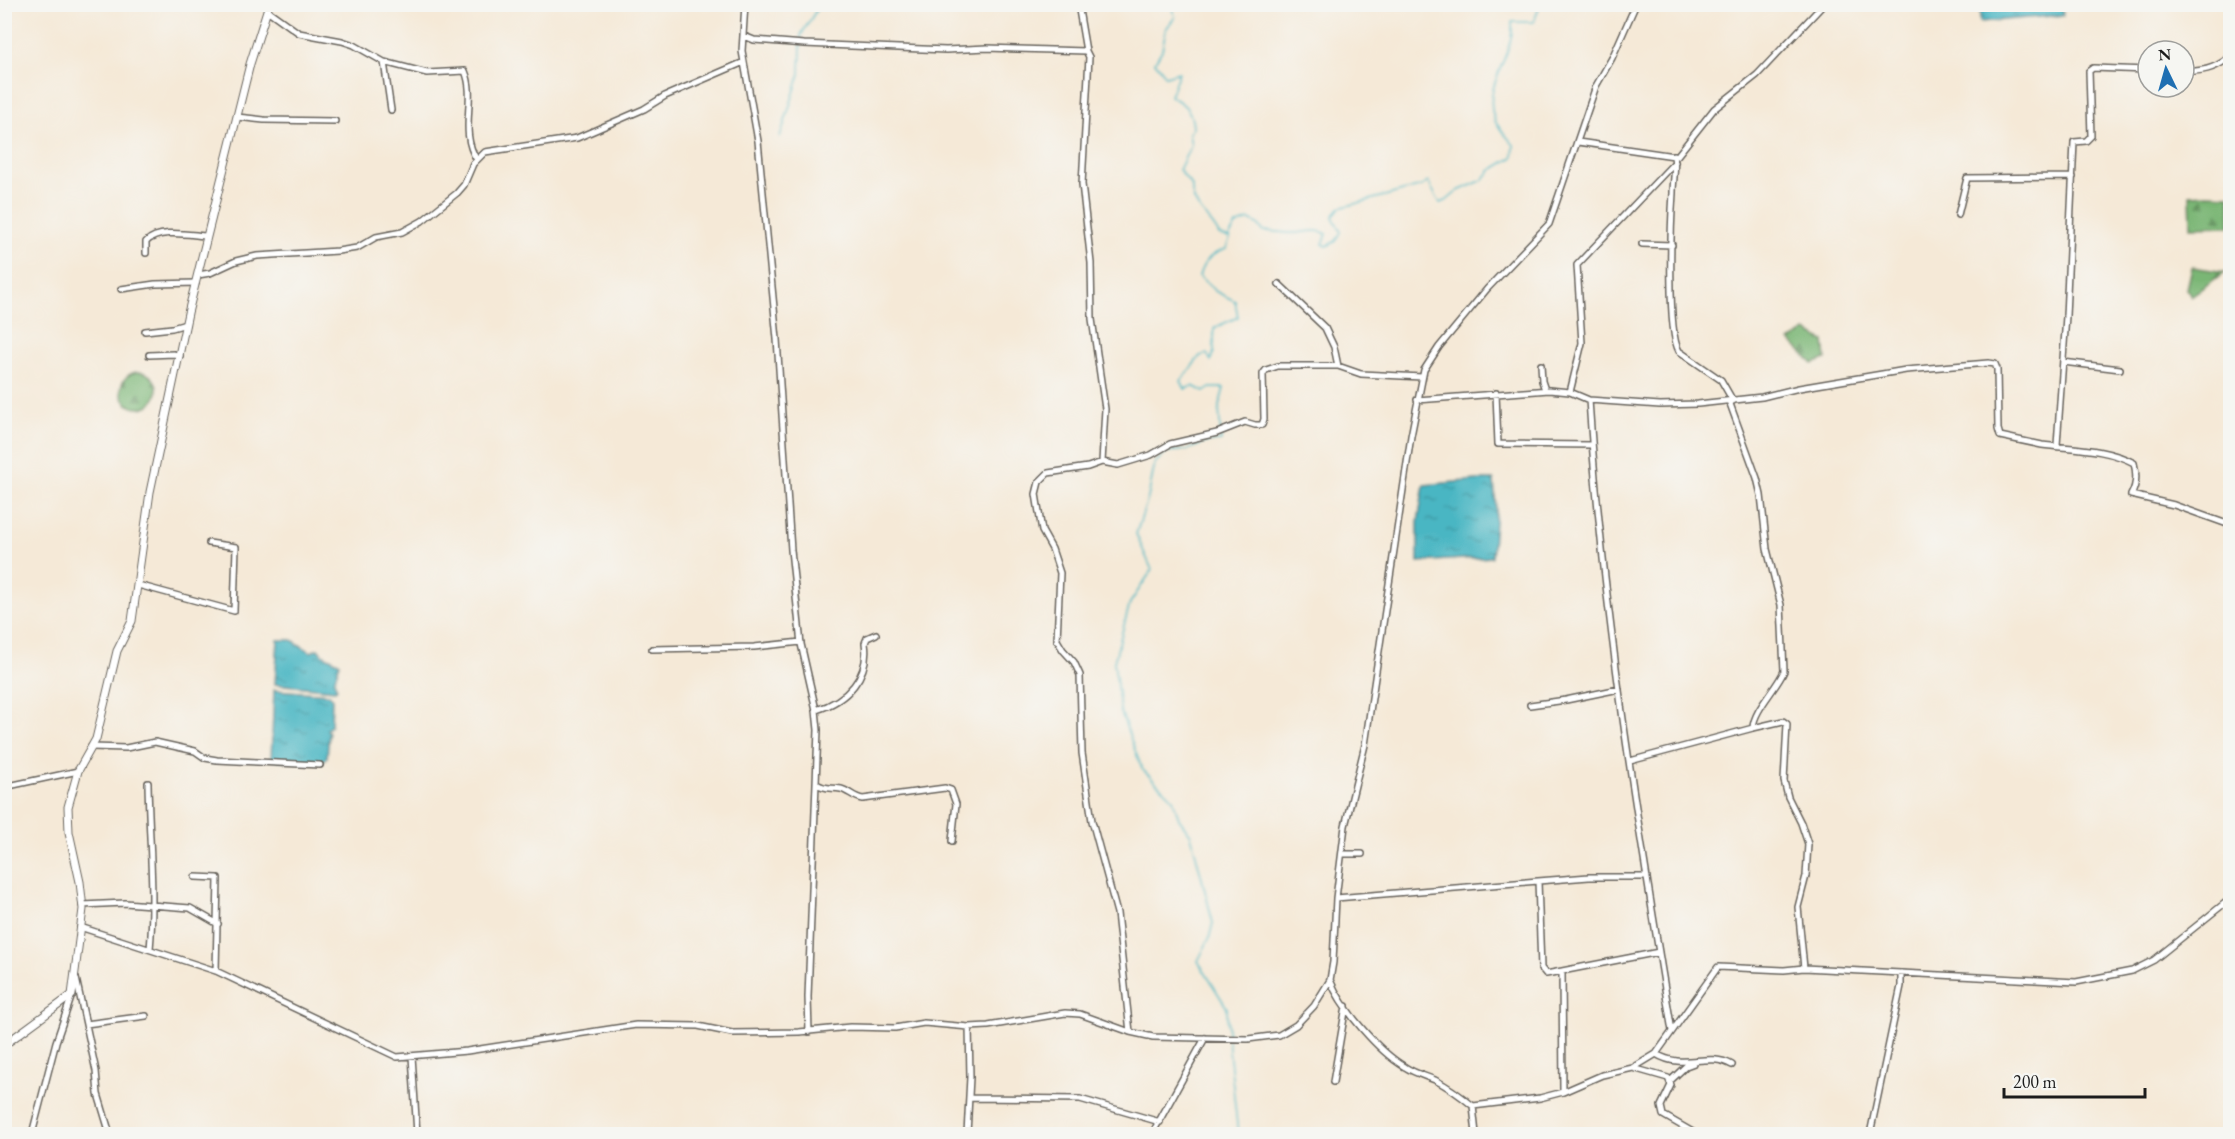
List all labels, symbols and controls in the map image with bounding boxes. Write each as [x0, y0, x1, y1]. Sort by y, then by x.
north arrow [2136, 39, 2196, 99]
text: N [2157, 44, 2172, 66]
scale bar [2004, 1061, 2145, 1099]
text: 200 m [2013, 1070, 2057, 1093]

